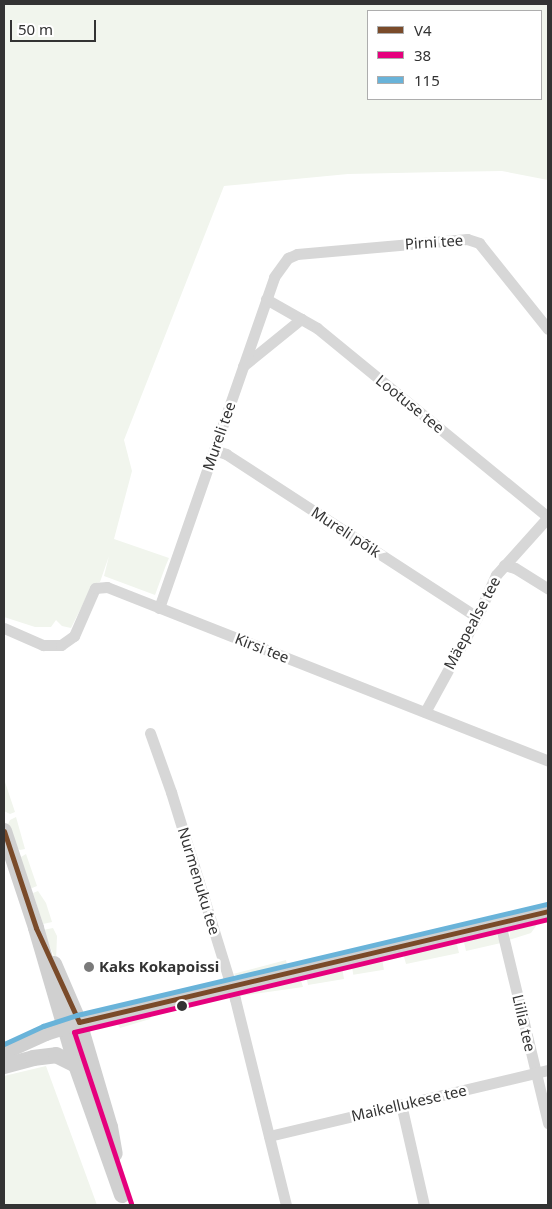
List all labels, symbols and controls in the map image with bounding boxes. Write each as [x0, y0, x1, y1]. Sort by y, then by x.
scale bar [12, 10, 99, 42]
legend [367, 10, 542, 100]
text: 50 m [18, 19, 53, 39]
text: V4 [414, 20, 432, 40]
text: 38 [414, 45, 431, 65]
text: 115 [414, 70, 440, 90]
street label: Pirni tee [404, 231, 464, 253]
street label: Lootuse tee [372, 371, 448, 437]
street label: Mureli tee [199, 399, 239, 473]
street label: Mureli põik [308, 503, 384, 561]
street label: Mäepealse tee [440, 574, 504, 672]
street label: Kirsi tee [232, 629, 292, 667]
street label: Nurmenuku tee [174, 825, 224, 937]
place label: Kaks Kokapoissi [99, 958, 219, 976]
marker: Kaks Kokapoissi [83, 961, 95, 973]
street label: Liilia tee [509, 993, 539, 1053]
unlabelled marker [177, 1001, 187, 1011]
street label: Maikellukese tee [350, 1081, 468, 1125]

